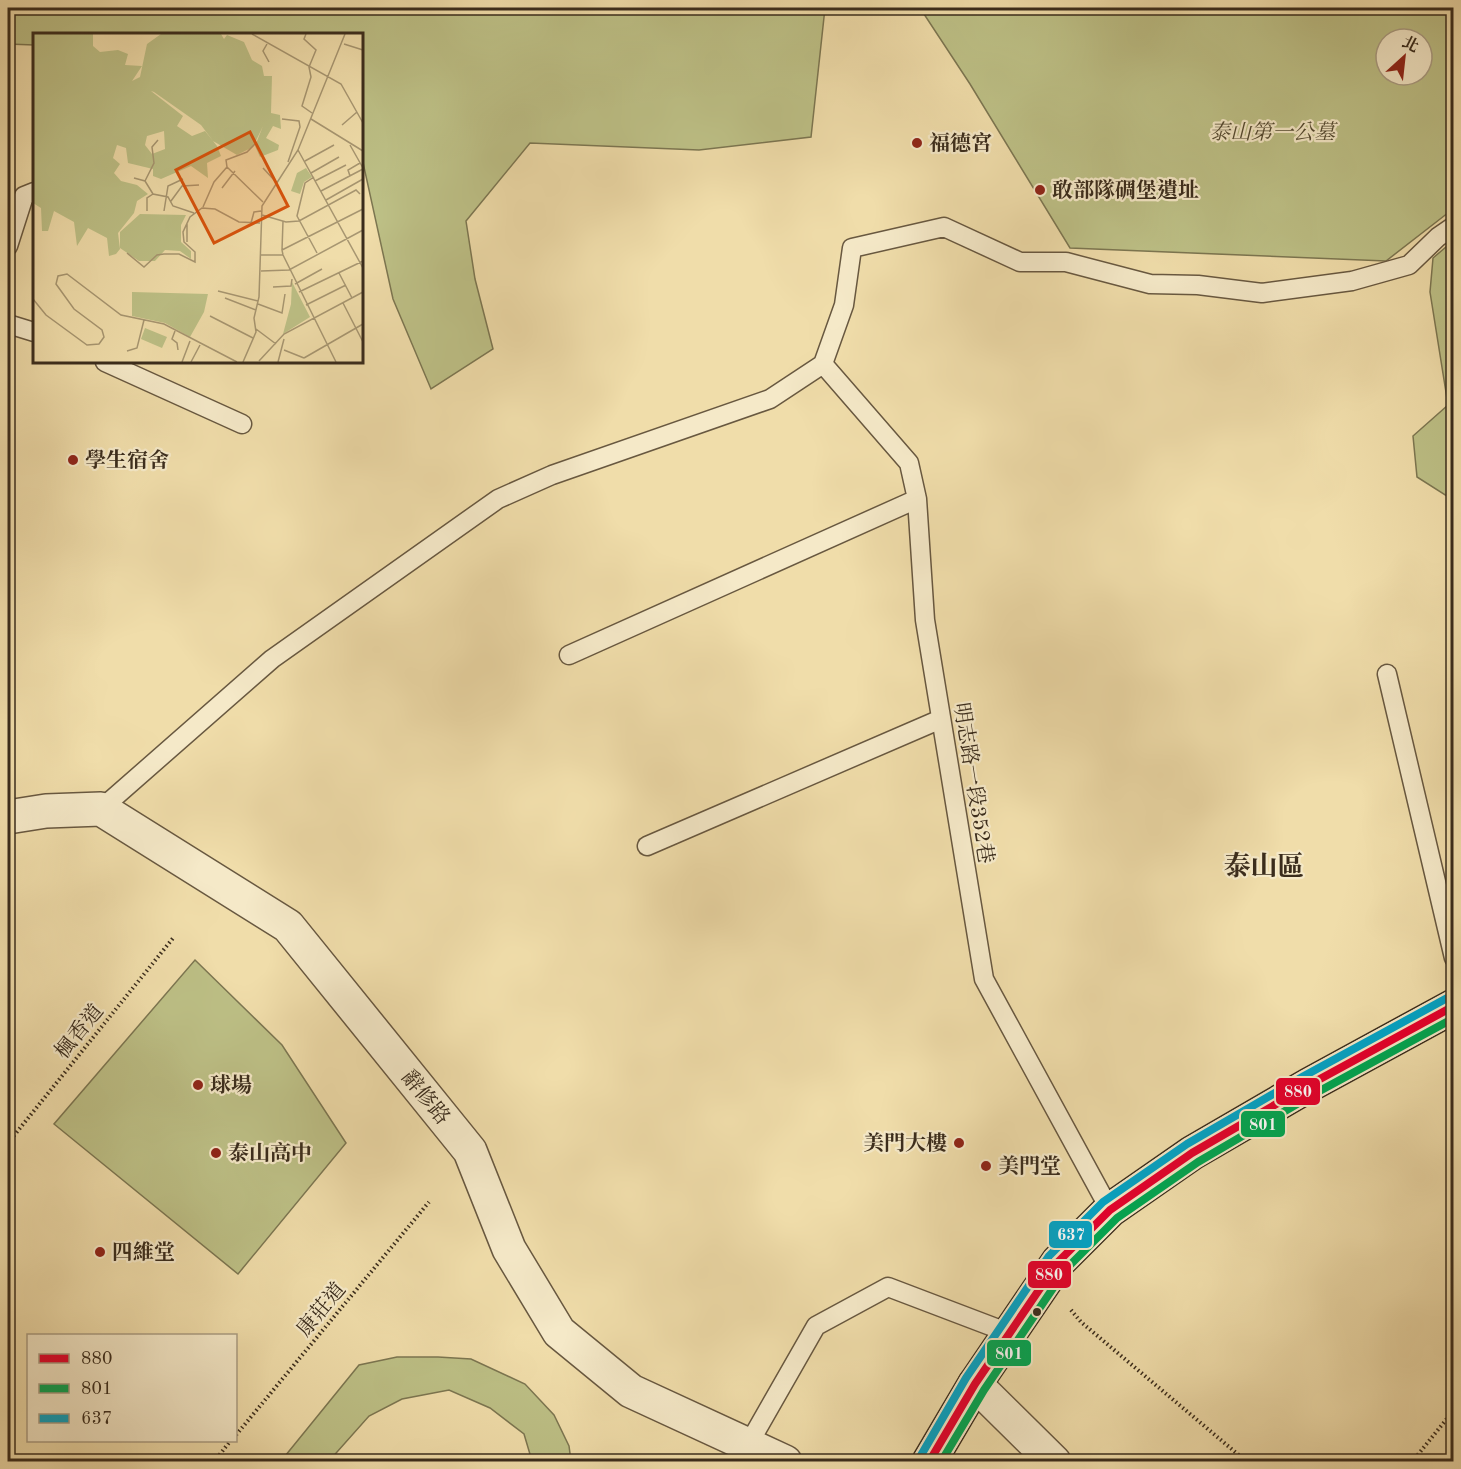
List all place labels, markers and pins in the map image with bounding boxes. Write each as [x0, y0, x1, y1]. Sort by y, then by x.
place label: 福德宮 [929, 131, 992, 155]
marker: 福德宮 [910, 136, 924, 150]
place label: 敢部隊碉堡遺址 [1052, 178, 1199, 202]
marker: 敢部隊碉堡遺址 [1033, 183, 1047, 197]
place label: 學生宿舍 [85, 448, 169, 472]
marker: 學生宿舍 [66, 453, 80, 467]
place label: 球場 [210, 1074, 252, 1097]
marker: 球場 [191, 1078, 205, 1092]
place label: 美門大樓 [863, 1132, 947, 1155]
marker: 美門大樓 [952, 1136, 966, 1150]
place label: 泰山高中 [228, 1141, 312, 1165]
marker: 泰山高中 [209, 1146, 223, 1160]
place label: 美門堂 [998, 1155, 1061, 1178]
marker: 美門堂 [979, 1159, 993, 1173]
place label: 四維堂 [112, 1241, 175, 1264]
marker: 四維堂 [93, 1245, 107, 1259]
unlabelled marker [1031, 1306, 1043, 1318]

